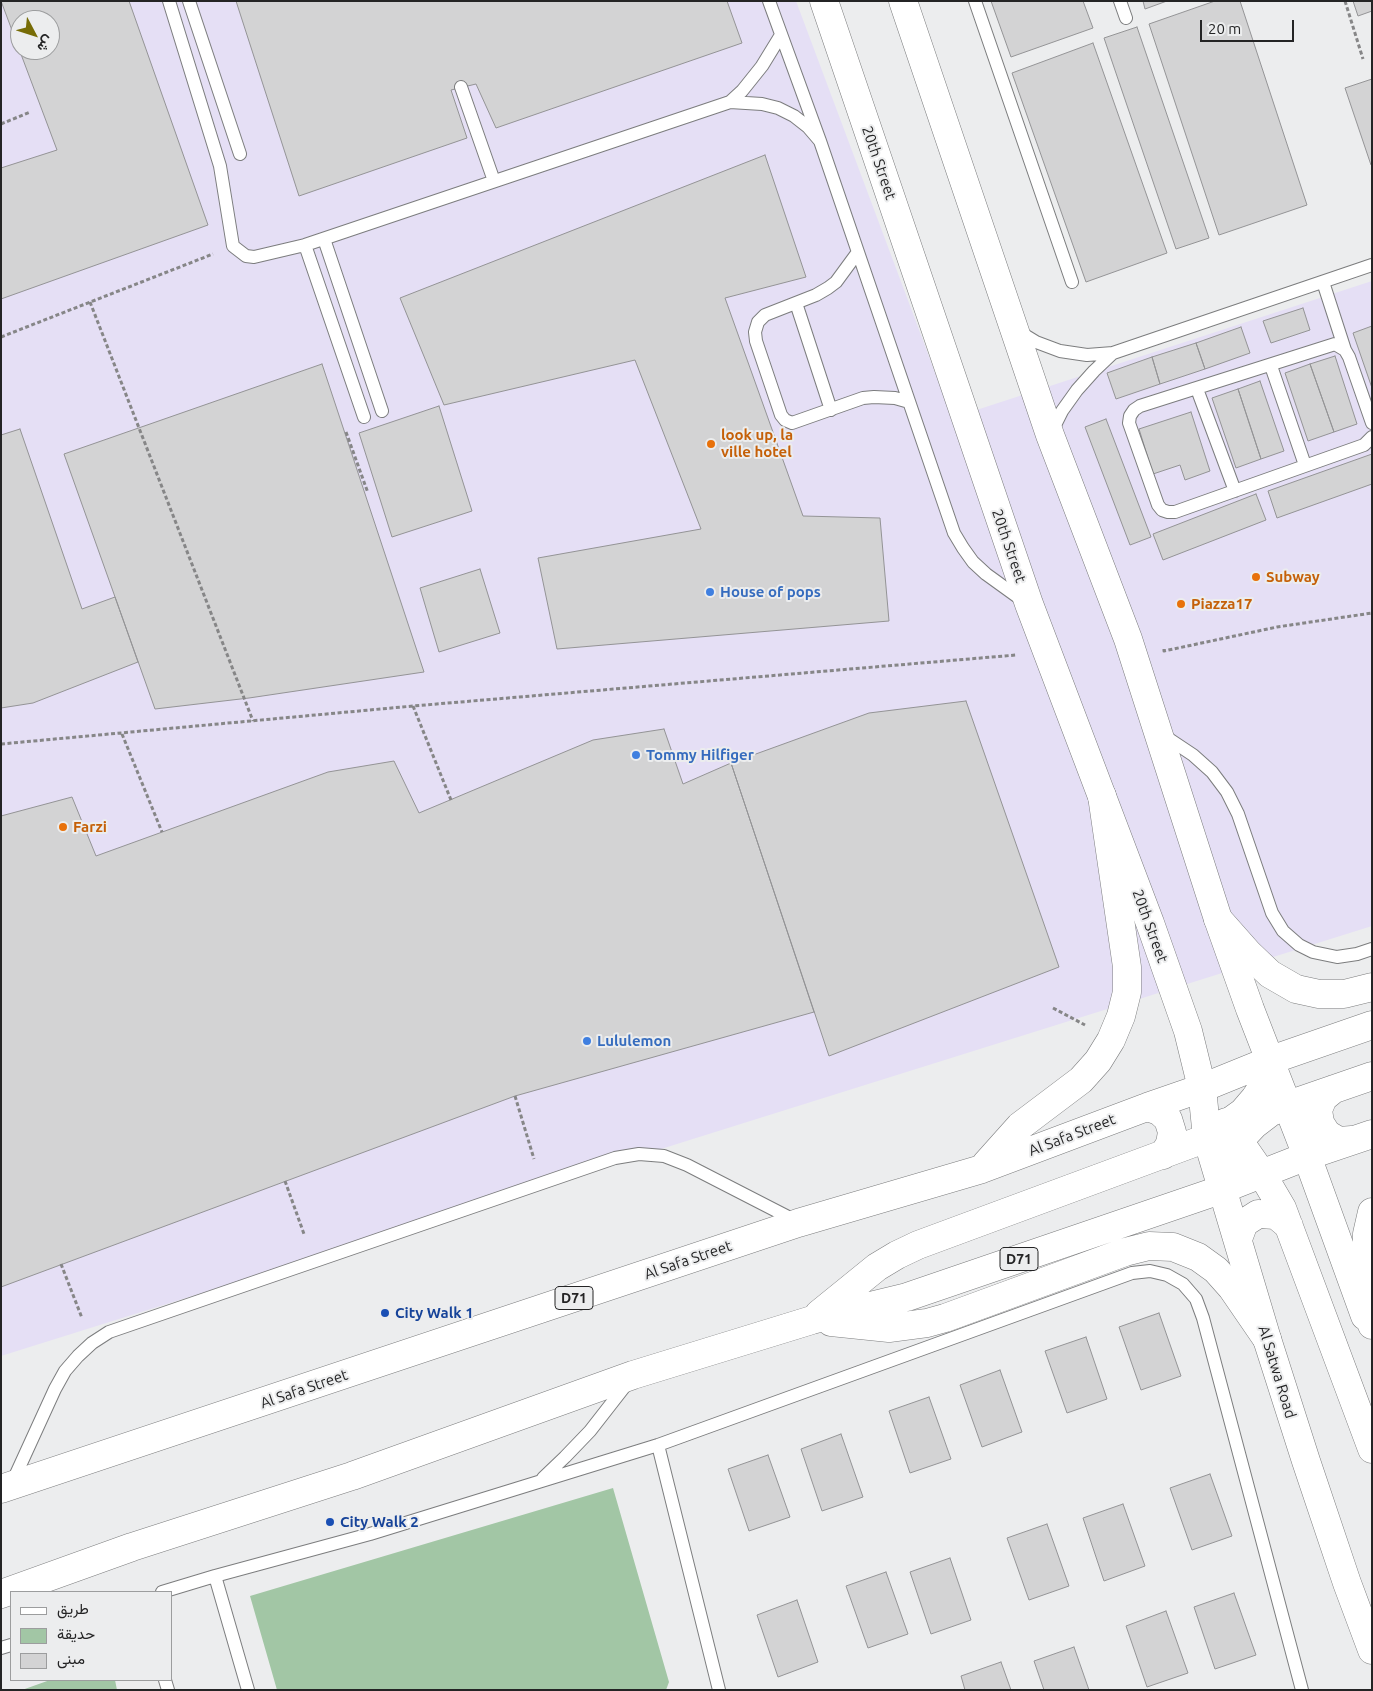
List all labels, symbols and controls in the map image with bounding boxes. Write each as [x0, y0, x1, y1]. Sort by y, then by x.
north arrow [10, 10, 60, 60]
scale bar [1203, 10, 1297, 42]
text: 20 m [1208, 20, 1241, 37]
text: ش [34, 32, 57, 56]
street label: 20th Street [858, 124, 900, 202]
place label: look up, la ville hotel [721, 426, 793, 461]
marker: look up, la ville hotel [705, 438, 717, 450]
street label: 20th Street [988, 507, 1030, 585]
place label: Subway [1266, 568, 1320, 586]
marker: Subway [1250, 571, 1262, 583]
place label: House of pops [720, 583, 821, 601]
marker: House of pops [704, 586, 716, 598]
place label: Piazza17 [1191, 595, 1252, 613]
marker: Piazza17 [1175, 598, 1187, 610]
place label: Tommy Hilfiger [646, 746, 754, 764]
marker: Tommy Hilfiger [630, 749, 642, 761]
place label: Farzi [73, 818, 107, 836]
marker: Farzi [57, 821, 69, 833]
street label: 20th Street [1128, 887, 1172, 965]
place label: Lululemon [597, 1032, 671, 1050]
marker: Lululemon [581, 1035, 593, 1047]
street label: Al Safa Street [1026, 1110, 1118, 1160]
street label: Al Safa Street [642, 1237, 734, 1283]
road number: D71 [1000, 1248, 1038, 1270]
road number: D71 [555, 1286, 593, 1310]
place label: City Walk 1 [395, 1304, 474, 1322]
marker: City Walk 1 [379, 1307, 391, 1319]
street label: Al Satwa Road [1254, 1323, 1300, 1421]
street label: Al Safa Street [258, 1366, 350, 1412]
place label: City Walk 2 [340, 1513, 419, 1531]
marker: City Walk 2 [324, 1516, 336, 1528]
legend [10, 1591, 172, 1681]
text: طريق [57, 1600, 89, 1617]
text: حديقة [57, 1625, 95, 1642]
text: مبنى [57, 1650, 85, 1667]

